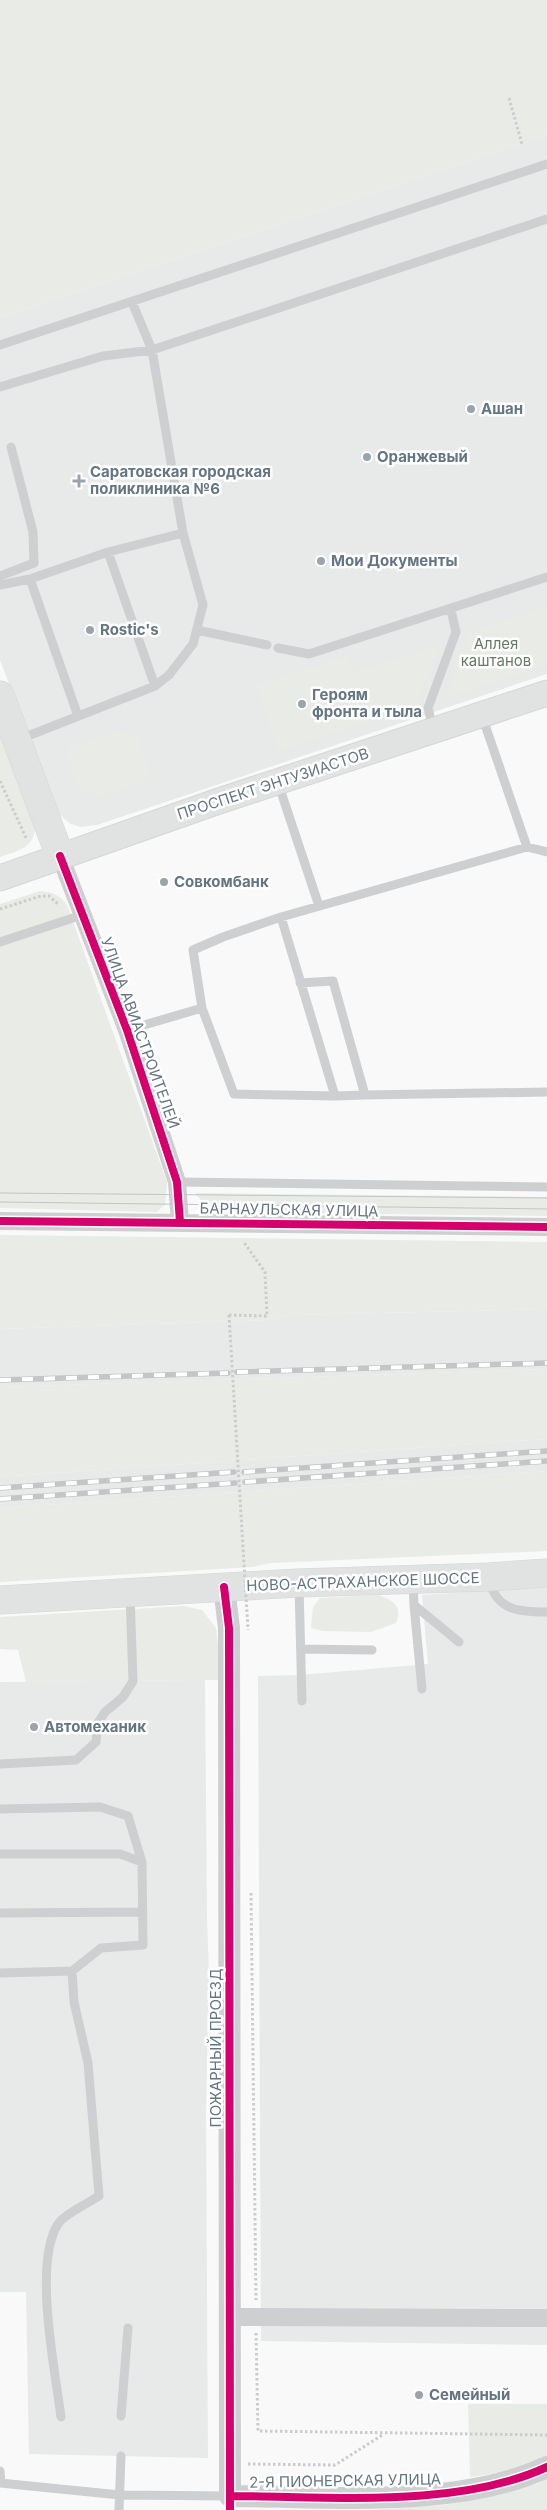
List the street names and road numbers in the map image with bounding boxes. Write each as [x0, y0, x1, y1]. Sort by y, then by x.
street label: ПРОСПЕКТ ЭНТУЗИАСТОВ [175, 744, 371, 824]
street label: УЛИЦА АВИАСТРОИТЕЛЕЙ [97, 935, 184, 1131]
street label: БАРНАУЛЬСКАЯ УЛИЦА [199, 1198, 379, 1221]
street label: НОВО-АСТРАХАНСКОЕ ШОССЕ [246, 1568, 480, 1595]
street label: ПОЖАРНЫЙ ПРОЕЗД [206, 1969, 225, 2127]
street label: 2-Я ПИОНЕРСКАЯ УЛИЦА [249, 2469, 441, 2492]

